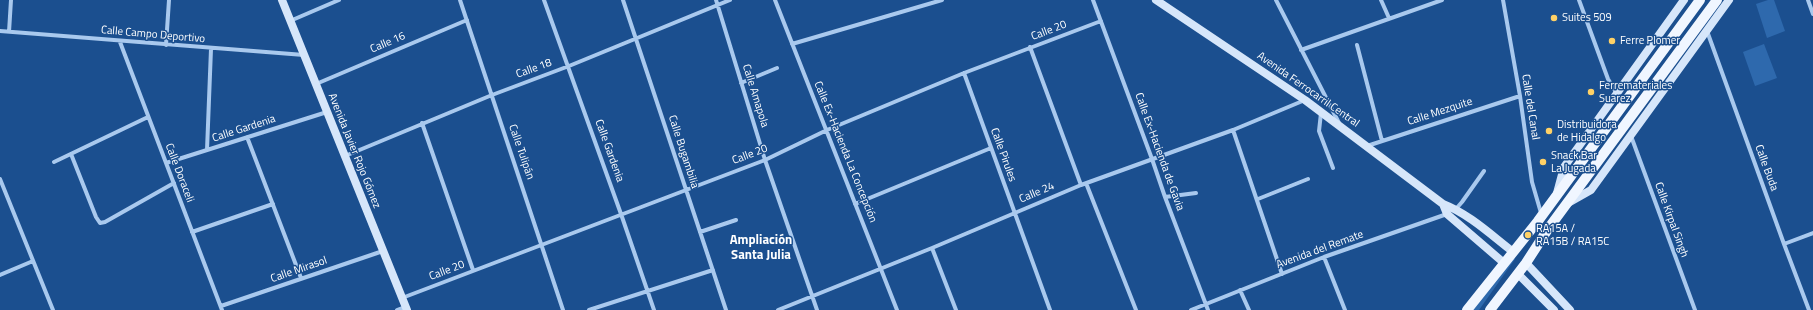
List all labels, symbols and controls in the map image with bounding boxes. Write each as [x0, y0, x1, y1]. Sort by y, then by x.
place label: Suites 509 [1562, 11, 1612, 25]
marker: Suites 509 [1549, 13, 1559, 23]
street label: Calle 20 [1029, 18, 1069, 44]
street label: Calle Campo Deportivo [100, 24, 206, 46]
street label: Calle 16 [368, 30, 408, 56]
place label: Ferre Plomer [1620, 34, 1680, 48]
marker: Ferre Plomer [1607, 36, 1617, 46]
street label: Avenida Ferrocarril Central [1254, 50, 1362, 130]
street label: Calle 18 [514, 56, 554, 82]
street label: Calle Amapola [739, 63, 771, 129]
street label: Calle del Canal [1518, 73, 1542, 141]
street label: Calle Ex-Hacienda La Concepción [811, 79, 879, 225]
place label: Ferremateriales Suarez [1599, 79, 1672, 105]
marker: Ferremateriales Suarez [1586, 87, 1596, 97]
street label: Calle Ex-Hacienda de Gavia [1131, 91, 1187, 213]
street label: Avenida Javier Rojo Gómez [325, 92, 383, 210]
street label: Calle Mezquite [1406, 95, 1474, 129]
street label: Calle Gardenia [211, 113, 277, 145]
street label: Calle Bugambilia [665, 114, 701, 190]
street label: Calle Gardenia [592, 118, 626, 184]
place label: Distribuidora de Hidalgo [1557, 118, 1617, 144]
street label: Calle Tulipán [505, 123, 537, 181]
street label: Calle Pirules [987, 126, 1019, 184]
marker: Distribuidora de Hidalgo [1544, 126, 1554, 136]
street label: Calle Doraceli [162, 142, 196, 204]
street label: Calle 20 [730, 142, 770, 168]
street label: Calle Buda [1752, 143, 1780, 193]
place label: Snack Bar La Jugada [1551, 149, 1597, 175]
marker: Snack Bar La Jugada [1538, 157, 1548, 167]
street label: Calle 24 [1017, 180, 1057, 206]
street label: Calle Kirpal Singh [1651, 181, 1691, 259]
place label: RA15A / RA15B / RA15C [1536, 222, 1609, 248]
street label: Avenida del Remate [1275, 228, 1365, 272]
marker: RA15A / RA15B / RA15C [1523, 230, 1533, 240]
district label: Ampliación Santa Julia [730, 233, 792, 264]
street label: Calle Mirasol [269, 254, 329, 286]
street label: Calle 20 [427, 258, 467, 284]

